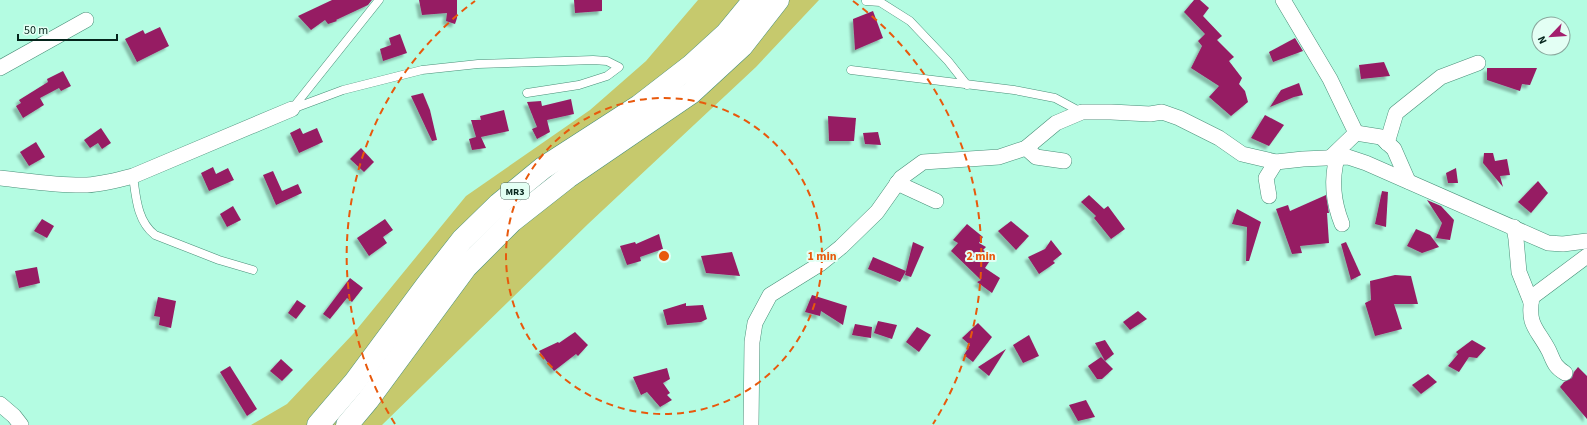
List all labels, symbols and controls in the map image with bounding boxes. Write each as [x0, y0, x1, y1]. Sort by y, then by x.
scale bar [18, 16, 117, 42]
north arrow [1531, 16, 1571, 56]
text: 50 m [24, 22, 48, 39]
text: N [1534, 34, 1551, 47]
road number: MR3 [501, 183, 529, 199]
text: 1 min [807, 248, 837, 265]
text: 2 min [966, 248, 996, 265]
centre of rings [657, 249, 671, 263]

